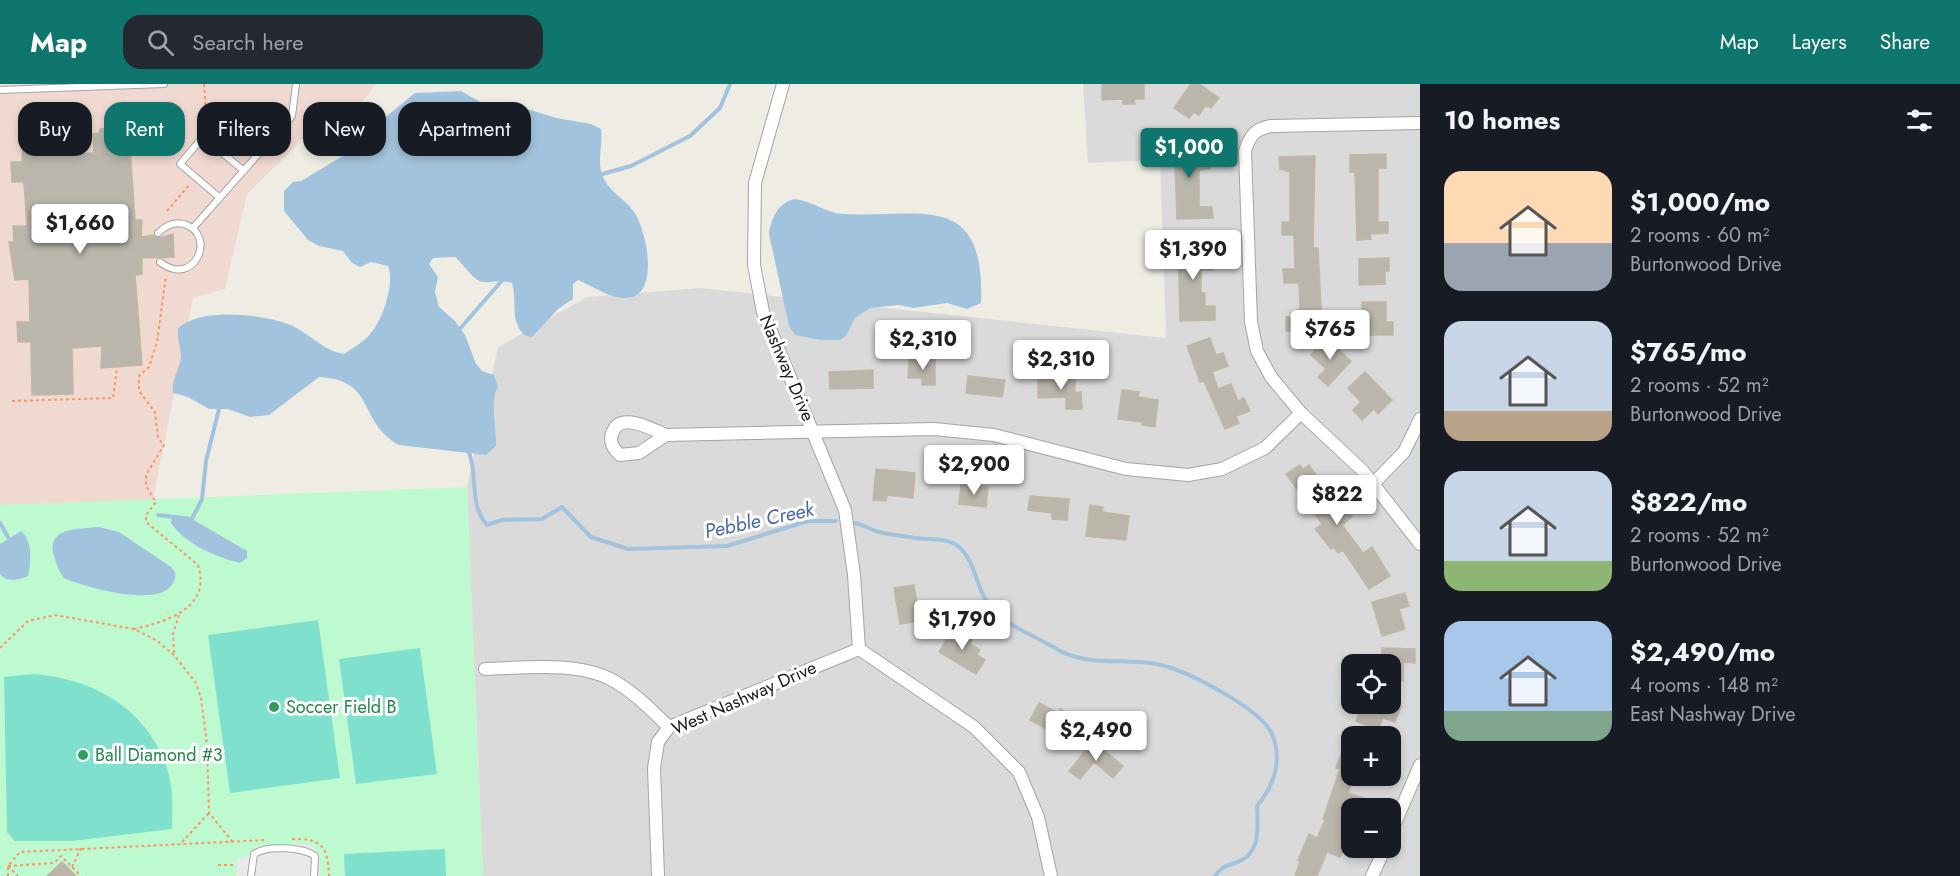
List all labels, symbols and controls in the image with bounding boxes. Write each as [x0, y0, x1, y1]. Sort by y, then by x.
search box [123, 15, 543, 69]
text: Map [30, 22, 87, 63]
icon: search [144, 26, 177, 59]
text: Search here [192, 26, 304, 58]
text: Map [1720, 27, 1759, 57]
text: Layers [1792, 27, 1847, 57]
text: Share [1880, 27, 1930, 57]
text: 10 homes [1444, 101, 1560, 139]
chip: Buy [18, 102, 92, 156]
chip: Rent [104, 102, 185, 156]
chip: Filters [197, 102, 291, 156]
chip: New [303, 102, 386, 156]
chip: Apartment [398, 102, 531, 156]
icon: filters [1903, 104, 1936, 137]
pin: $1,000 [1140, 128, 1238, 179]
text: $1,000 [1155, 133, 1223, 162]
text: $1,000/mo [1630, 183, 1770, 221]
icon: home [1492, 195, 1564, 267]
pin: $1,660 [31, 204, 129, 255]
text: $1,660 [45, 209, 115, 238]
text: 2 rooms · 60 m² [1630, 221, 1769, 250]
pin: $1,390 [1144, 230, 1242, 281]
text: $1,390 [1159, 235, 1227, 264]
text: Burtonwood Drive [1630, 250, 1782, 279]
pin: $765 [1294, 310, 1366, 361]
street label: Nashway Drive [753, 311, 821, 425]
text: $765 [1305, 315, 1355, 344]
pin: $2,310 [874, 320, 972, 371]
text: $2,310 [889, 325, 957, 354]
text: $765/mo [1630, 333, 1747, 371]
pin: $2,310 [1012, 340, 1110, 391]
text: $2,310 [1027, 345, 1095, 374]
icon: home [1492, 345, 1564, 417]
text: 2 rooms · 52 m² [1630, 371, 1769, 400]
text: Burtonwood Drive [1630, 400, 1782, 429]
pin: $2,900 [925, 445, 1023, 496]
text: $2,900 [938, 450, 1010, 479]
pin: $822 [1301, 475, 1373, 526]
text: $822 [1311, 480, 1363, 509]
text: $822/mo [1630, 483, 1747, 521]
water label: Pebble Creek [702, 494, 818, 546]
icon: home [1492, 495, 1564, 567]
text: 2 rooms · 52 m² [1630, 521, 1769, 550]
text: Burtonwood Drive [1630, 550, 1782, 579]
pin: $1,790 [913, 600, 1011, 651]
text: $1,790 [928, 605, 996, 634]
text: $2,490/mo [1630, 633, 1775, 671]
icon: home [1492, 645, 1564, 717]
street label: West Nashway Drive [667, 654, 821, 742]
map controls [1341, 654, 1401, 858]
button: locate [1341, 654, 1401, 714]
text: 4 rooms · 148 m² [1630, 671, 1778, 700]
place label: Soccer Field B [286, 694, 397, 720]
marker: Soccer Field B [267, 700, 281, 714]
text: East Nashway Drive [1630, 700, 1795, 729]
pin: $2,490 [1047, 711, 1145, 762]
text: $2,490 [1060, 716, 1132, 745]
button: + [1341, 726, 1401, 786]
place label: Ball Diamond #3 [95, 742, 223, 768]
marker: Ball Diamond #3 [76, 748, 90, 762]
button: − [1341, 798, 1401, 858]

